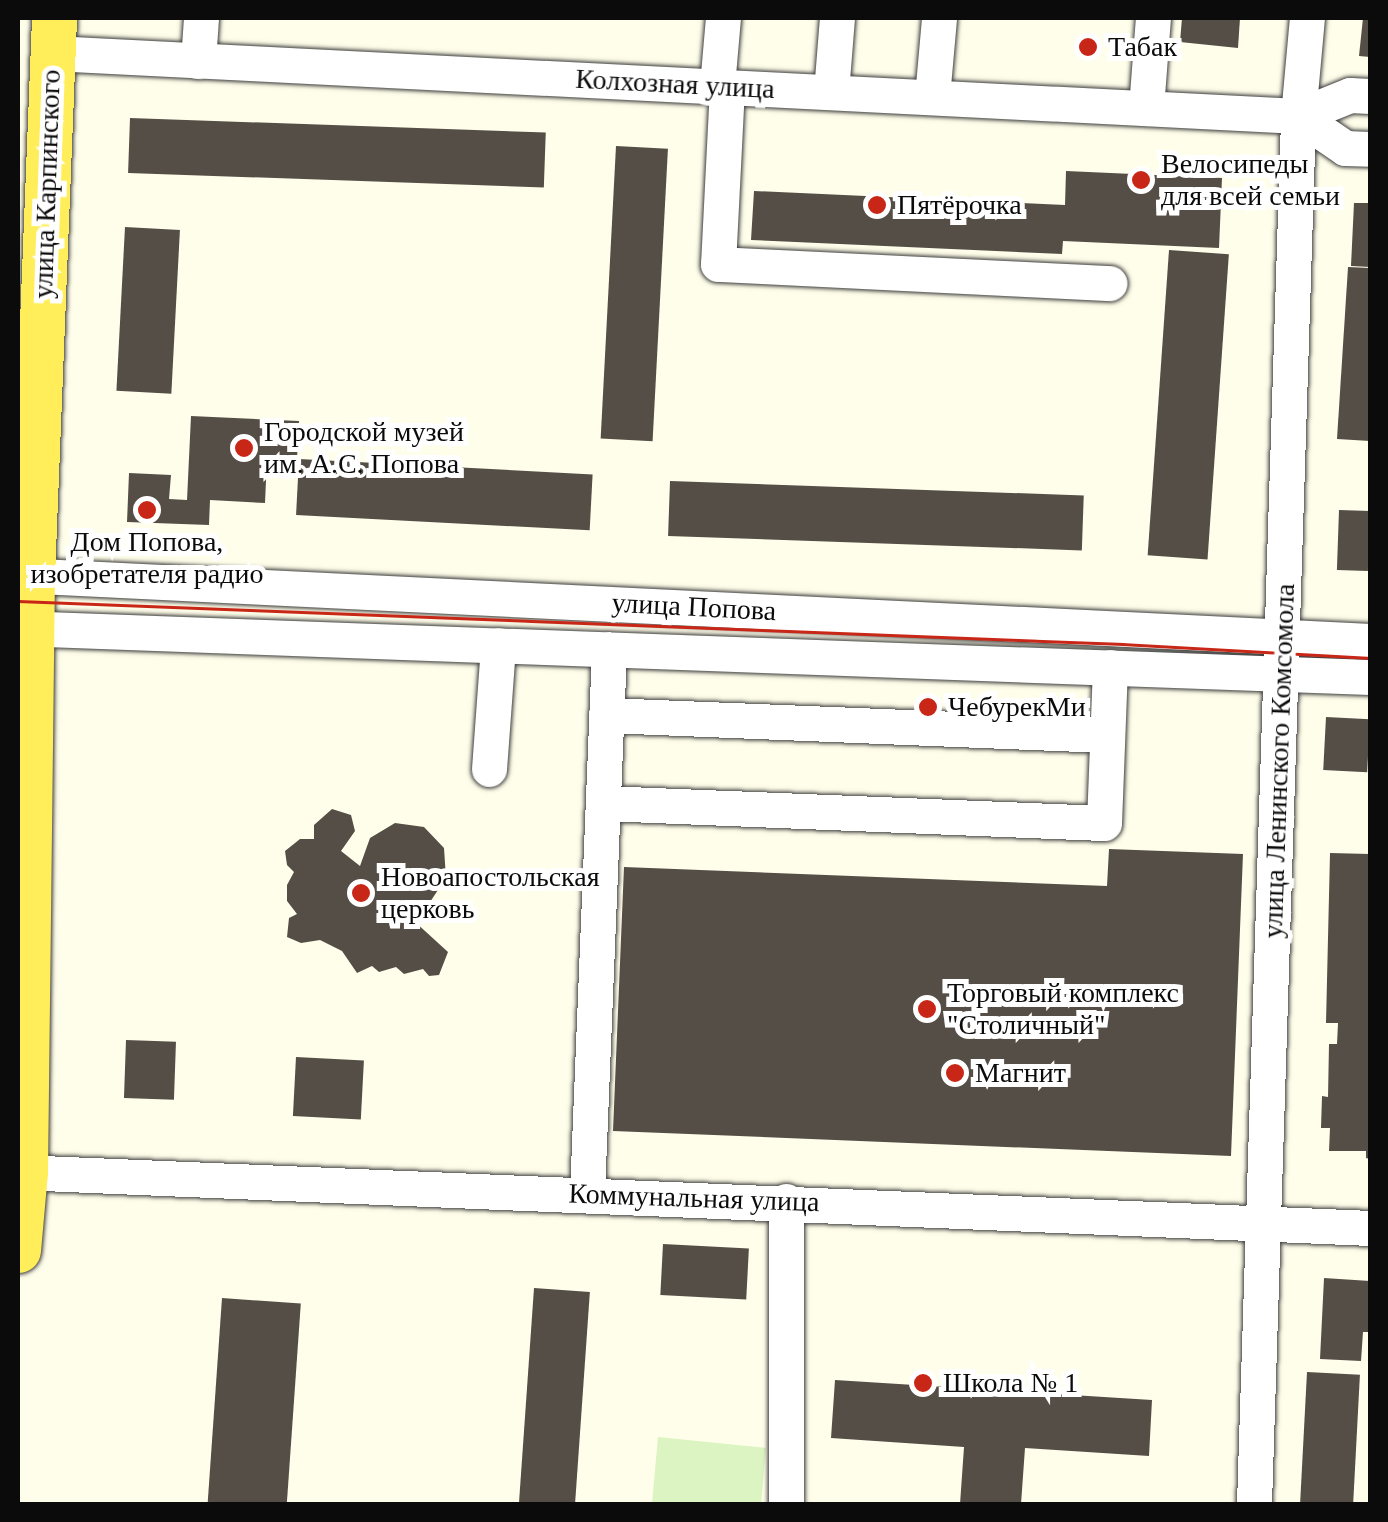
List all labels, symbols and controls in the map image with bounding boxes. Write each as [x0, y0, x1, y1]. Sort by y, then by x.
place label: Табак [1108, 30, 1177, 64]
marker: Табак [1077, 36, 1099, 58]
street label: Колхозная улица [575, 62, 775, 106]
street label: улица Карпинского [26, 69, 68, 299]
place label: Велосипеды для всей семьи [1161, 147, 1340, 213]
marker: Велосипеды для всей семьи [1130, 169, 1152, 191]
place label: Пятёрочка [897, 188, 1022, 222]
marker: Пятёрочка [866, 194, 888, 216]
place label: Городской музей им. А.С. Попова [264, 415, 464, 481]
marker: Городской музей им. А.С. Попова [233, 437, 255, 459]
marker: Дом Попова, изобретателя радио [136, 499, 158, 521]
place label: Дом Попова, изобретателя радио [30, 525, 264, 591]
street label: улица Ленинского Комсомола [1256, 583, 1302, 939]
street label: улица Попова [611, 586, 777, 628]
place label: ЧебурекМи [948, 690, 1086, 724]
marker: ЧебурекМи [917, 696, 939, 718]
place label: Новоапостольская церковь [381, 860, 600, 926]
marker: Новоапостольская церковь [350, 882, 372, 904]
place label: Торговый комплекс "Столичный" [947, 976, 1179, 1042]
marker: Торговый комплекс "Столичный" [916, 998, 938, 1020]
place label: Магнит [975, 1056, 1066, 1090]
marker: Магнит [944, 1062, 966, 1084]
street label: Коммунальная улица [568, 1177, 820, 1219]
place label: Школа № 1 [943, 1366, 1078, 1400]
marker: Школа № 1 [912, 1372, 934, 1394]

